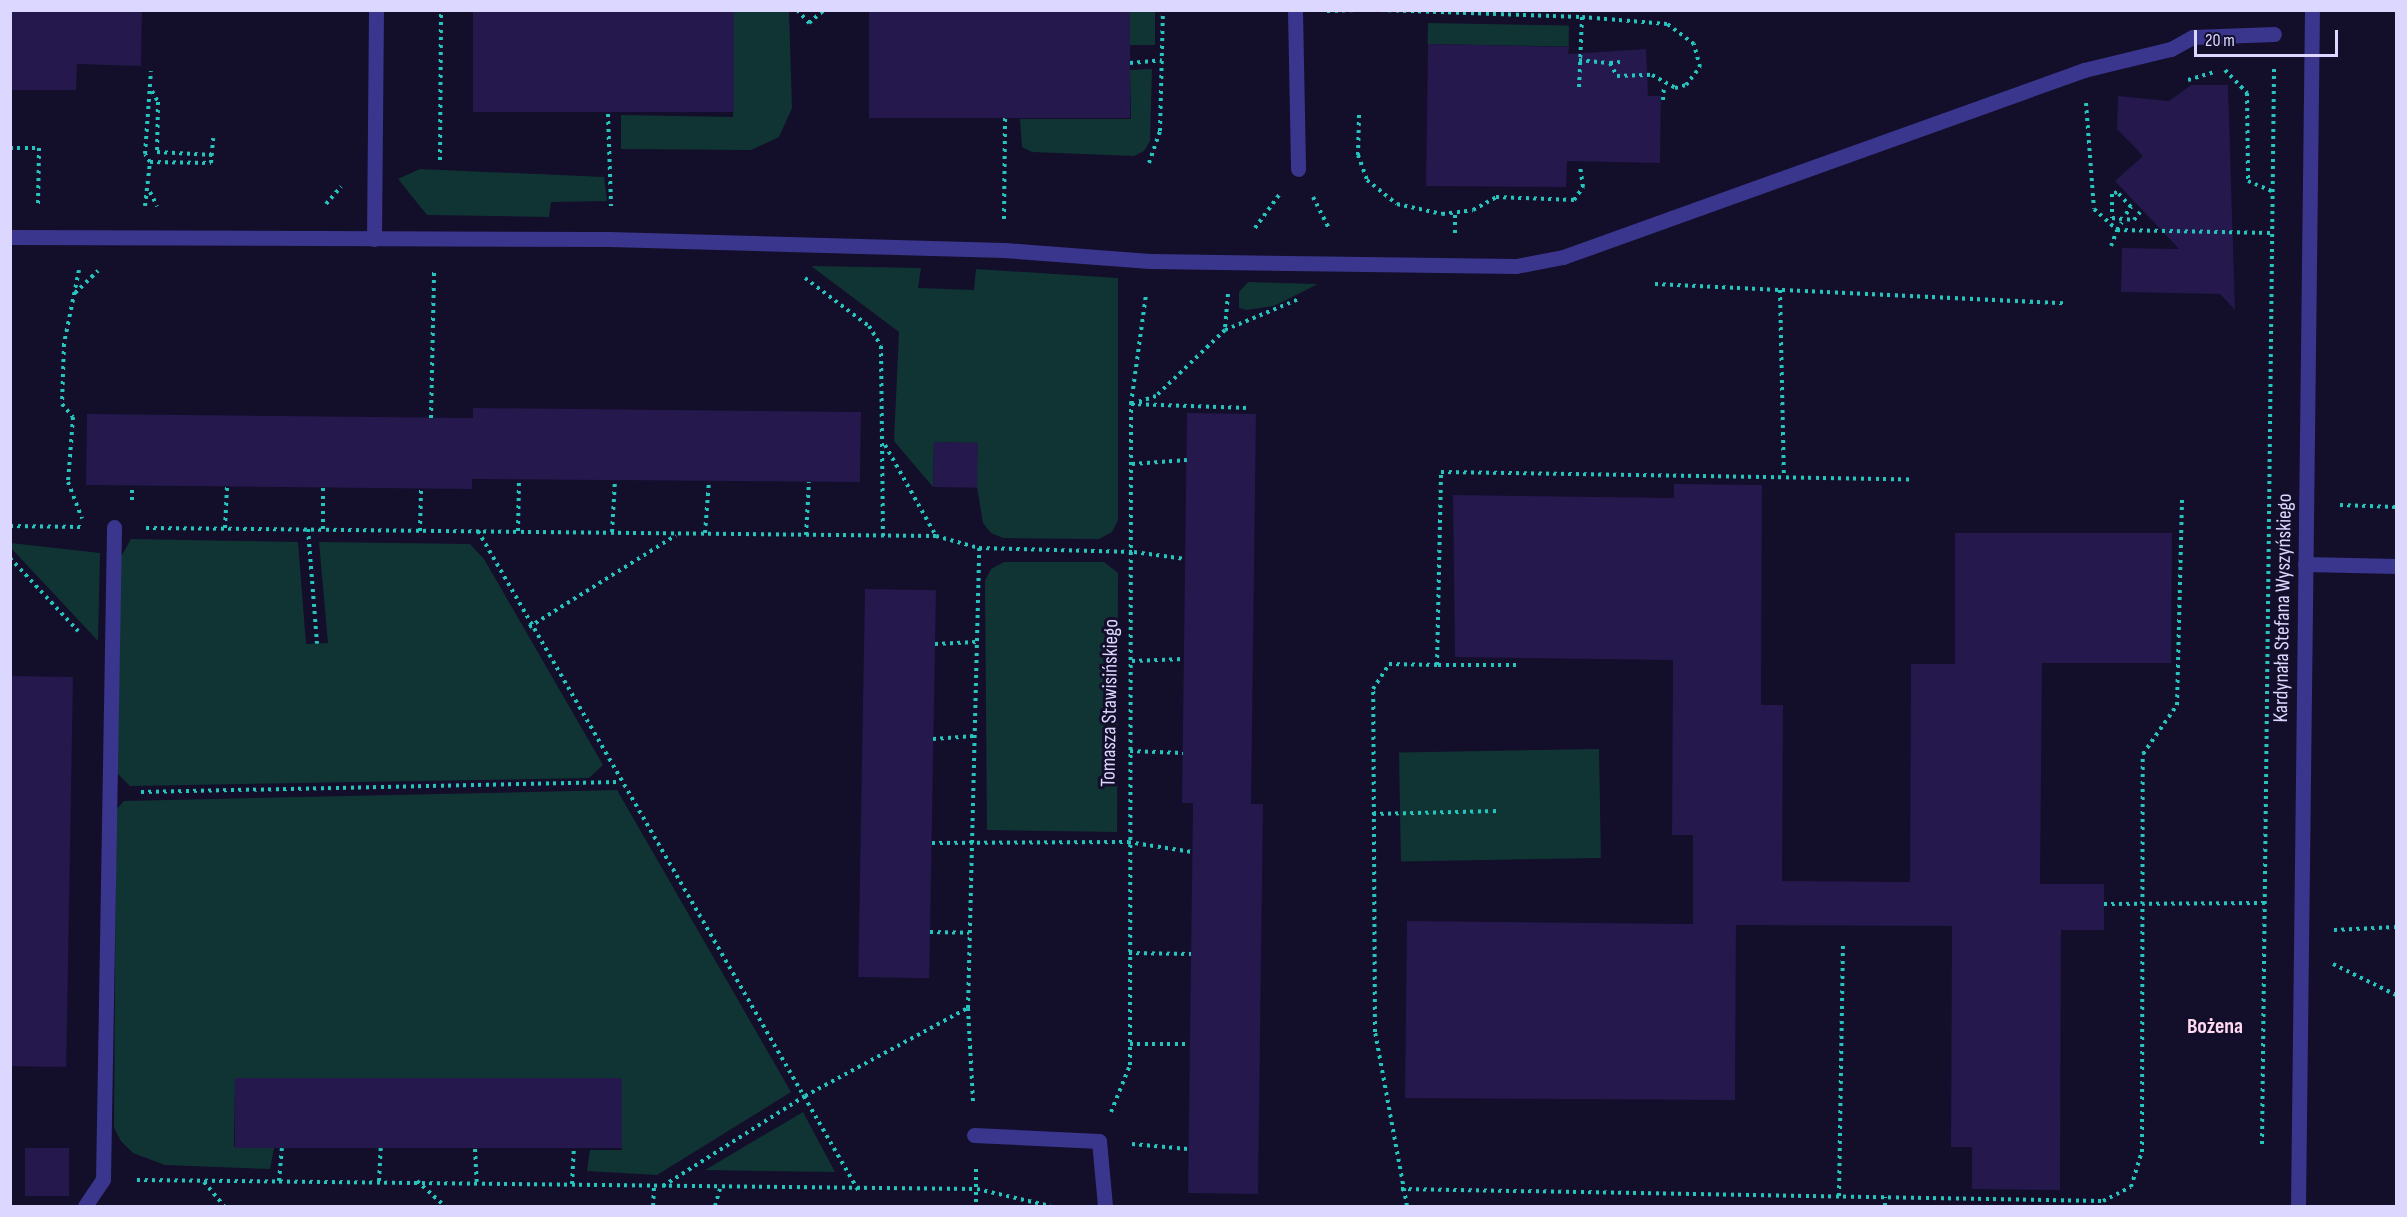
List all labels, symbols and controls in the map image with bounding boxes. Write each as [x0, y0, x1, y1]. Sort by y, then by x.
scale bar [2197, 18, 2341, 56]
text: 20 m [2205, 30, 2235, 51]
street label: Kardynała Stefana Wyszyńskiego [2268, 493, 2298, 723]
street label: Tomasza Stawisińskiego [1096, 619, 1124, 787]
district label: Bożena [2187, 1014, 2243, 1040]

